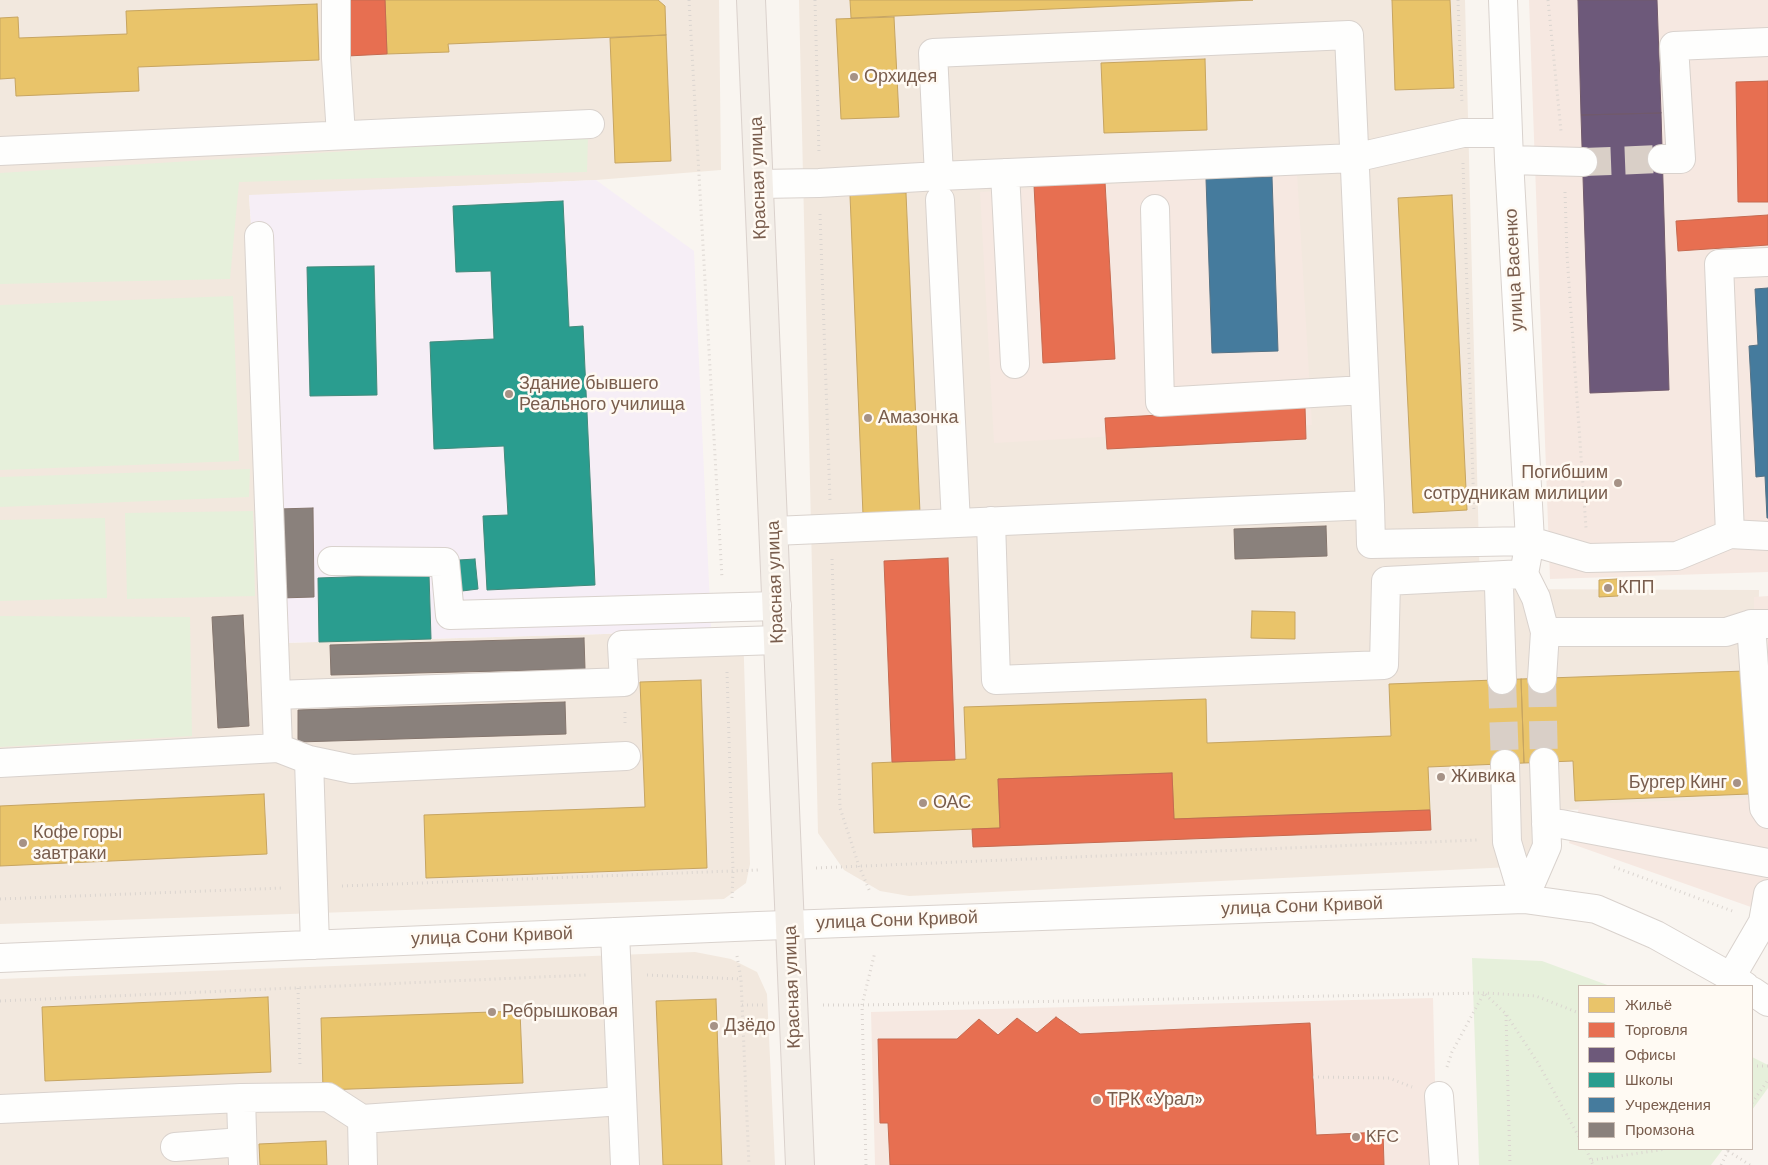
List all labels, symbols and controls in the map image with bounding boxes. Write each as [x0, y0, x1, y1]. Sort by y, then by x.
place label: Орхидея [864, 66, 937, 88]
marker: Орхидея [848, 71, 860, 83]
street label: Красная улица [746, 116, 772, 240]
street label: улица Васенко [1501, 208, 1529, 332]
place label: Здание бывшего Реального училища [519, 373, 685, 416]
marker: Здание бывшего Реального училища [503, 388, 515, 400]
place label: Амазонка [878, 407, 958, 429]
marker: Амазонка [862, 412, 874, 424]
place label: Погибшим сотрудникам милиции [1423, 462, 1608, 504]
marker: Погибшим сотрудникам милиции [1612, 477, 1624, 489]
street label: Красная улица [763, 520, 789, 644]
place label: КПП [1618, 577, 1654, 599]
marker: КПП [1602, 582, 1614, 594]
place label: Живика [1451, 766, 1516, 788]
marker: Живика [1435, 771, 1447, 783]
place label: Бургер Кинг [1629, 772, 1727, 794]
marker: Бургер Кинг [1731, 777, 1743, 789]
place label: ОАС [933, 792, 971, 814]
marker: ОАС [917, 797, 929, 809]
place label: Кофе горы завтраки [33, 822, 122, 864]
marker: Кофе горы завтраки [17, 837, 29, 849]
street label: улица Сони Кривой [1221, 893, 1383, 921]
street label: улица Сони Кривой [816, 907, 978, 935]
street label: улица Сони Кривой [411, 923, 573, 951]
street label: Красная улица [780, 925, 806, 1049]
legend [1578, 985, 1753, 1150]
text: Жильё [1625, 995, 1672, 1015]
place label: Ребрышковая [502, 1001, 618, 1023]
marker: Ребрышковая [486, 1006, 498, 1018]
place label: Дзёдо [724, 1015, 776, 1037]
marker: Дзёдо [708, 1020, 720, 1032]
text: Торговля [1625, 1020, 1688, 1040]
text: Офисы [1625, 1045, 1676, 1065]
text: Школы [1625, 1070, 1673, 1090]
place label: ТРК «Урал» [1107, 1089, 1203, 1111]
marker: ТРК «Урал» [1091, 1094, 1103, 1106]
text: Учреждения [1625, 1095, 1711, 1115]
text: Промзона [1625, 1120, 1694, 1140]
place label: KFC [1366, 1126, 1399, 1148]
marker: KFC [1350, 1131, 1362, 1143]

